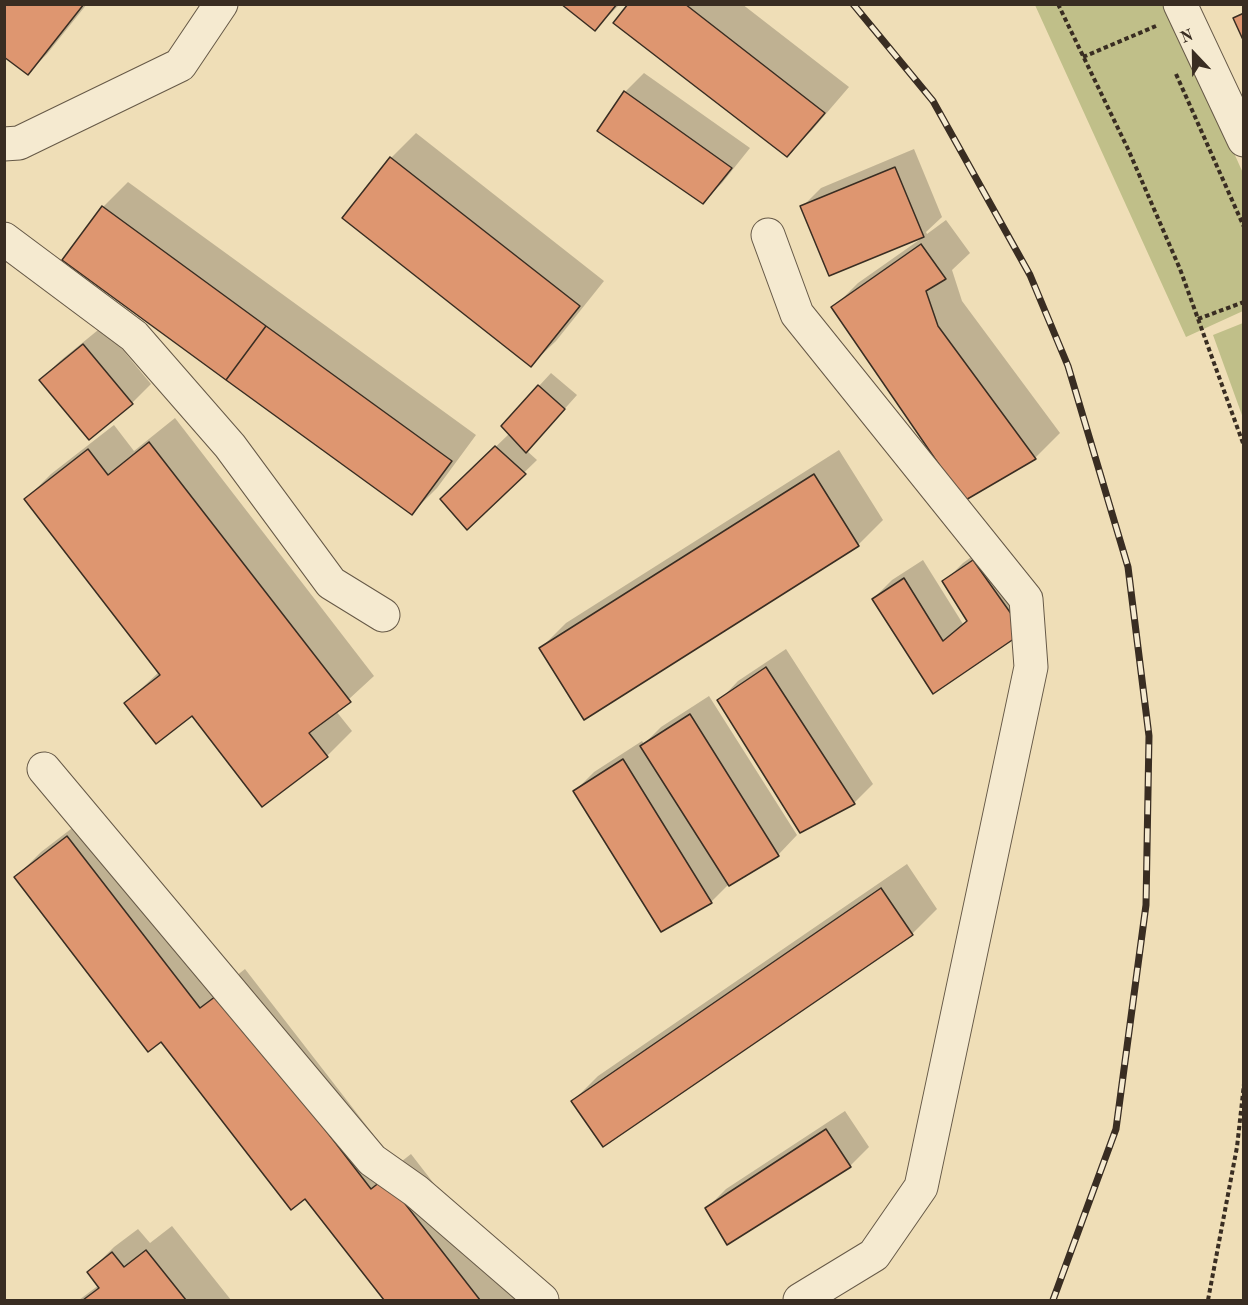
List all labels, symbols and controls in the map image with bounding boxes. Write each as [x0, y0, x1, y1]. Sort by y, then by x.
north arrow [1164, 24, 1224, 84]
text: N [1179, 28, 1196, 47]

